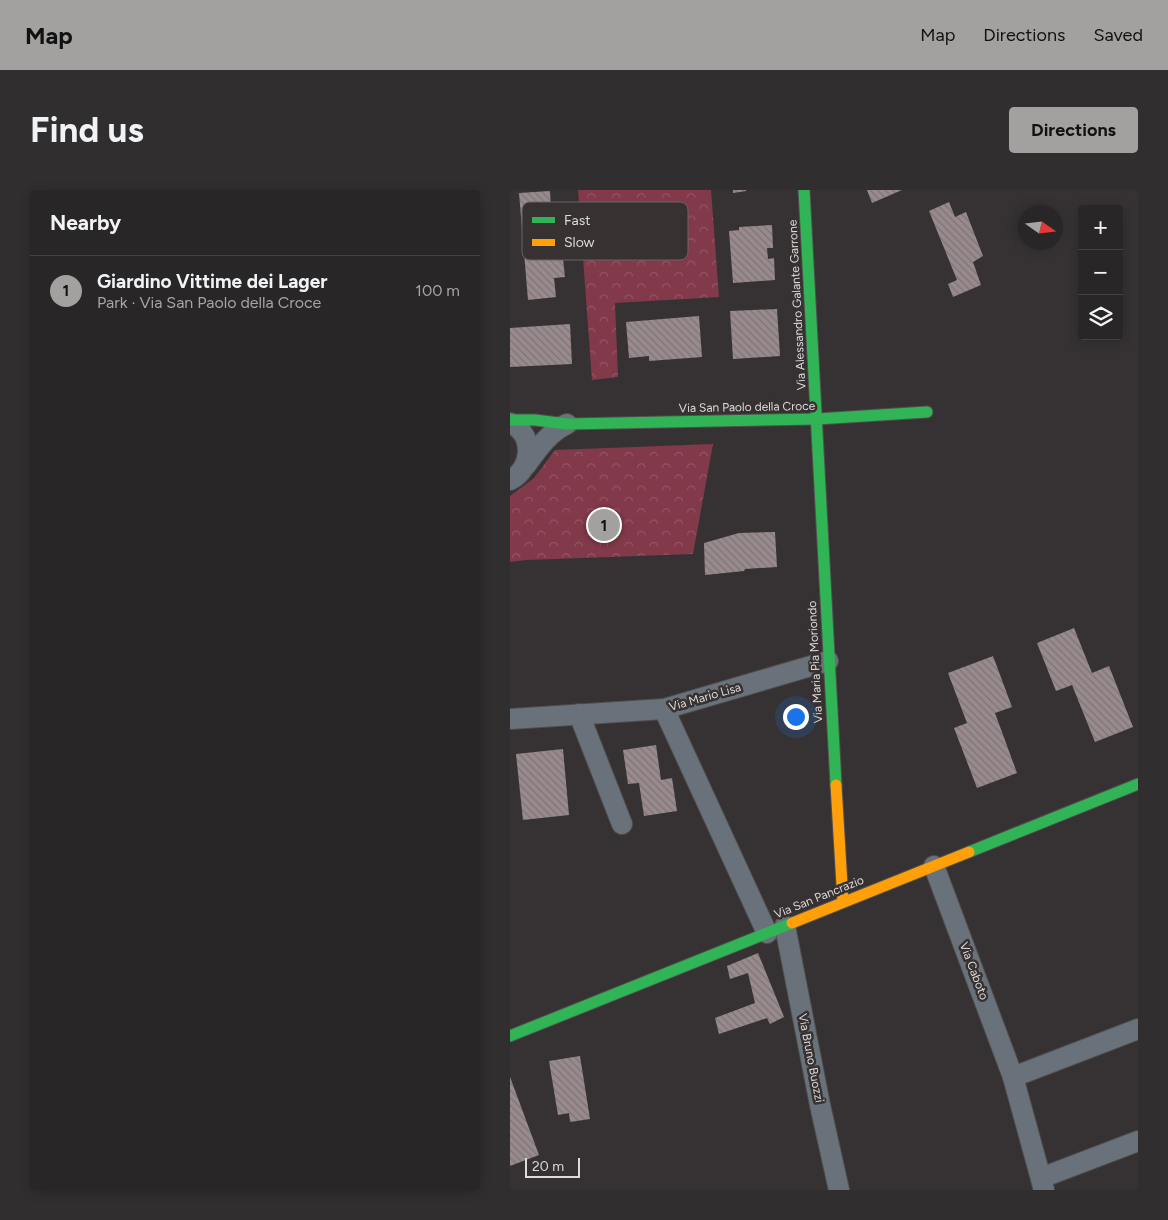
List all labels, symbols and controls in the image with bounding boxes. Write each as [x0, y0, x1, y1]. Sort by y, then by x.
text: Map [25, 21, 73, 50]
text: Map [920, 24, 955, 46]
text: Directions [983, 24, 1065, 46]
text: Saved [1093, 24, 1143, 46]
button: Directions [1009, 107, 1138, 153]
text: Find us [30, 109, 144, 151]
legend [522, 202, 688, 260]
north arrow [1018, 205, 1063, 250]
map controls [1078, 205, 1123, 340]
button: + [1078, 205, 1123, 250]
text: Nearby [50, 210, 121, 235]
text: Fast [564, 212, 590, 229]
street label: Via Alessandro Galante Garrone [786, 219, 808, 391]
text: Slow [564, 234, 595, 251]
button: − [1078, 250, 1123, 295]
text: Giardino Vittime dei Lager [97, 270, 327, 293]
text: 1 [63, 281, 69, 300]
text: 100 m [415, 281, 460, 300]
text: Park · Via San Paolo della Croce [97, 293, 321, 312]
button: layers [1078, 295, 1123, 340]
street label: Via San Paolo della Croce [679, 399, 816, 415]
pin: 1 [588, 506, 620, 544]
street label: Via Maria Pia Moriondo [805, 600, 825, 724]
street label: Via Mario Lisa [668, 680, 742, 714]
your location [783, 704, 809, 730]
street label: Via San Pancrazio [772, 873, 866, 921]
street label: Via Caboto [957, 940, 991, 1002]
street label: Via Bruno Buozzi [795, 1012, 827, 1104]
scale bar [525, 1155, 580, 1178]
text: 20 m [532, 1158, 564, 1175]

